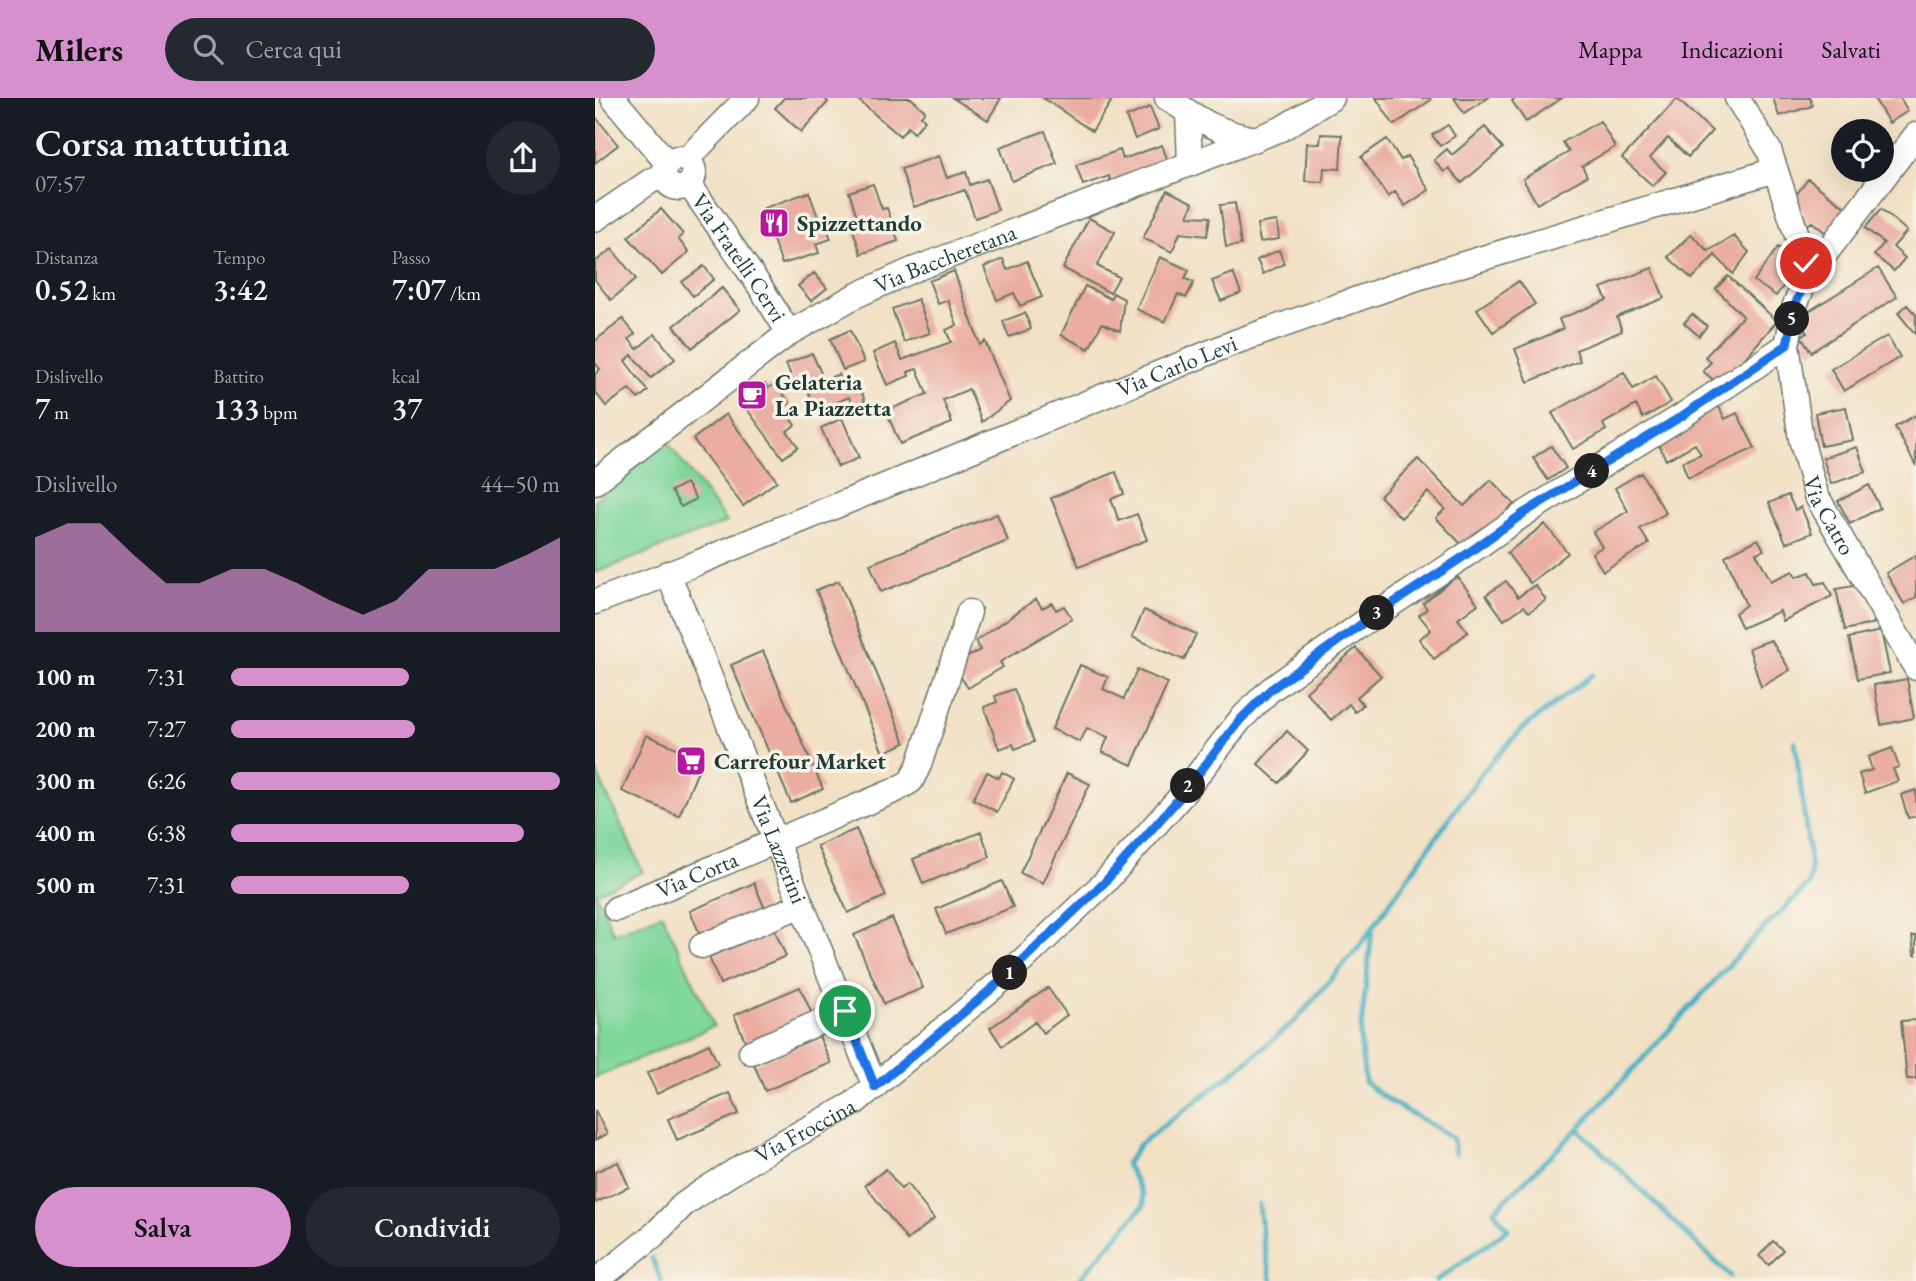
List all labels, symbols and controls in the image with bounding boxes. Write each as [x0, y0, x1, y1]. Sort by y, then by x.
search box [165, 18, 655, 81]
text: Milers [35, 28, 123, 71]
icon: search [189, 30, 227, 68]
text: Cerca qui [245, 32, 342, 66]
text: Mappa [1578, 34, 1643, 65]
text: Indicazioni [1681, 34, 1783, 65]
text: Salvati [1821, 34, 1881, 65]
text: Corsa mattutina [35, 118, 289, 167]
map controls [1831, 119, 1894, 182]
button: locate [1831, 119, 1894, 182]
button: share [486, 121, 560, 195]
text: 07:57 [35, 169, 85, 199]
street label: Via Fratelli Cervi [685, 187, 794, 328]
restaurant icon: Spizzettando [757, 206, 791, 240]
place label: Spizzettando [797, 208, 922, 238]
street label: Via Baccheretana [869, 216, 1021, 300]
pin [1776, 233, 1836, 293]
icon: check [1787, 244, 1825, 282]
text: Distanza [35, 245, 98, 270]
text: Tempo [213, 245, 266, 270]
text: Passo [392, 245, 430, 270]
text: 0.52 [35, 270, 88, 309]
text: 3:42 [213, 270, 268, 309]
text: 7:07 [392, 270, 446, 309]
text: km [88, 281, 116, 306]
text: /km [446, 281, 481, 306]
pin: 5 [1775, 302, 1809, 336]
text: 5 [1786, 306, 1797, 331]
street label: Via Carlo Levi [1112, 328, 1242, 404]
text: Dislivello [35, 364, 103, 389]
text: Battito [213, 364, 264, 389]
text: kcal [392, 364, 420, 389]
place label: Gelateria La Piazzetta [775, 367, 892, 423]
cafe icon: Gelateria La Piazzetta [735, 378, 769, 412]
text: 7 [35, 389, 50, 428]
text: 133 [213, 389, 260, 428]
text: 37 [392, 389, 422, 428]
text: m [50, 400, 69, 425]
text: bpm [260, 400, 298, 425]
pin: 4 [1574, 454, 1609, 488]
text: 4 [1586, 458, 1597, 483]
text: Dislivello [35, 469, 117, 499]
text: 44–50 m [481, 469, 560, 499]
street label: Via Catro [1796, 472, 1862, 560]
pin: 3 [1359, 596, 1395, 630]
text: 3 [1371, 600, 1382, 625]
text: 100 m [35, 662, 96, 692]
text: 7:31 [147, 662, 186, 692]
text: 200 m [35, 714, 96, 744]
text: 7:27 [147, 714, 186, 744]
supermarket icon: Carrefour Market [674, 744, 708, 778]
place label: Carrefour Market [714, 746, 886, 776]
text: 300 m [35, 766, 96, 796]
text: 6:26 [147, 766, 186, 796]
pin: 2 [1171, 768, 1205, 804]
text: 2 [1182, 773, 1193, 798]
street label: Via Lazzerini [744, 791, 815, 908]
text: 400 m [35, 818, 96, 848]
text: 6:38 [147, 818, 186, 848]
street label: Via Corta [651, 844, 743, 905]
text: 500 m [35, 870, 96, 900]
text: 7:31 [147, 870, 186, 900]
pin: 1 [993, 956, 1027, 990]
text: 1 [1004, 960, 1015, 985]
pin [815, 981, 875, 1041]
icon: arrive [826, 992, 864, 1030]
street label: Via Froccina [749, 1090, 861, 1170]
button: Salva [35, 1187, 291, 1267]
button: Condividi [305, 1187, 560, 1267]

